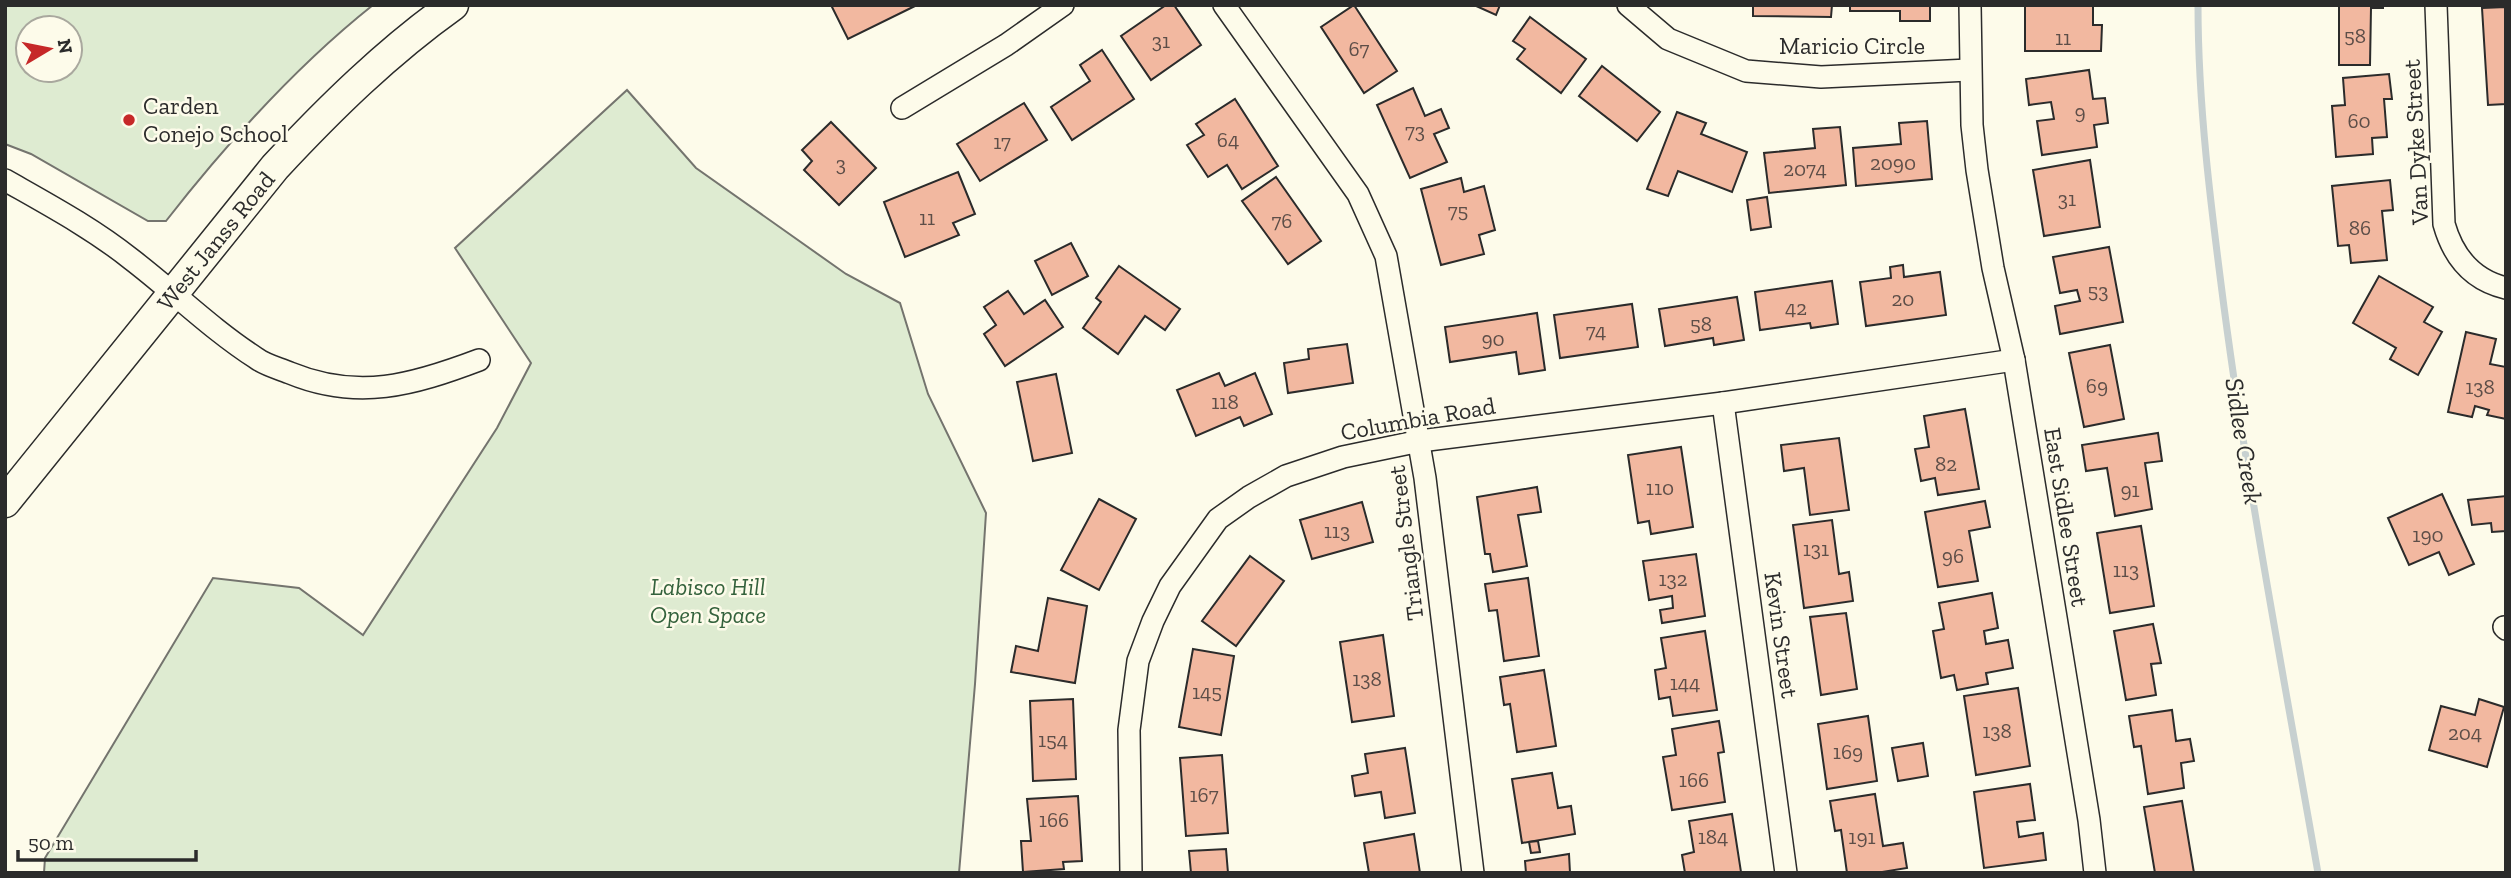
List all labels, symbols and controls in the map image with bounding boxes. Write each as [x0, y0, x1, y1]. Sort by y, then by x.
north arrow [14, 14, 84, 84]
house number: 58 [2344, 23, 2366, 48]
house number: 11 [2055, 25, 2071, 50]
house number: 31 [1152, 28, 1170, 53]
street label: Maricio Circle [1779, 31, 1925, 60]
house number: 67 [1348, 36, 1370, 61]
text: N [53, 37, 78, 55]
street label: Van Dyke Street [2397, 58, 2434, 227]
place label: Carden Conejo School [143, 91, 288, 148]
house number: 9 [2074, 99, 2086, 124]
house number: 60 [2347, 108, 2371, 133]
marker: Carden Conejo School [121, 112, 137, 128]
house number: 73 [1405, 118, 1425, 143]
house number: 64 [1217, 127, 1239, 152]
house number: 17 [993, 129, 1011, 154]
house number: 2090 [1870, 150, 1916, 175]
house number: 3 [836, 151, 846, 176]
house number: 2074 [1783, 156, 1827, 181]
street label: West Janss Road [151, 165, 281, 316]
house number: 31 [2058, 186, 2076, 211]
house number: 75 [1448, 198, 1468, 223]
house number: 11 [919, 205, 935, 230]
house number: 76 [1271, 208, 1293, 233]
house number: 86 [2349, 215, 2371, 240]
house number: 53 [2087, 278, 2109, 303]
house number: 20 [1892, 286, 1914, 311]
house number: 42 [1785, 295, 1807, 320]
house number: 58 [1690, 311, 1712, 336]
house number: 74 [1586, 318, 1606, 343]
house number: 90 [1481, 326, 1505, 351]
house number: 69 [2086, 373, 2108, 398]
house number: 138 [2465, 374, 2495, 399]
water label: Sidlee Creek [2218, 375, 2270, 507]
house number: 118 [1211, 389, 1239, 414]
street label: Columbia Road [1338, 391, 1498, 446]
street label: East Sidlee Street [2038, 425, 2095, 609]
house number: 82 [1935, 451, 1957, 476]
street label: Triangle Street [1382, 464, 1429, 622]
house number: 110 [1646, 475, 1674, 500]
house number: 91 [2120, 477, 2140, 502]
house number: 113 [1324, 518, 1350, 543]
house number: 190 [2412, 522, 2444, 547]
house number: 131 [1803, 536, 1829, 561]
house number: 96 [1942, 543, 1964, 568]
house number: 113 [2113, 557, 2139, 582]
house number: 132 [1658, 566, 1688, 591]
street label: Kevin Street [1758, 570, 1805, 700]
park label: Labisco Hill Open Space [650, 572, 766, 629]
house number: 138 [1352, 666, 1382, 691]
house number: 144 [1670, 670, 1700, 695]
house number: 145 [1192, 679, 1222, 704]
house number: 138 [1982, 718, 2012, 743]
house number: 204 [2448, 720, 2482, 745]
house number: 154 [1038, 727, 1068, 752]
house number: 169 [1833, 739, 1863, 764]
house number: 166 [1679, 767, 1709, 792]
house number: 167 [1189, 782, 1219, 807]
house number: 166 [1039, 807, 1069, 832]
scale bar [18, 818, 196, 862]
house number: 184 [1698, 824, 1728, 849]
house number: 191 [1848, 824, 1876, 849]
text: 50 m [28, 830, 74, 855]

